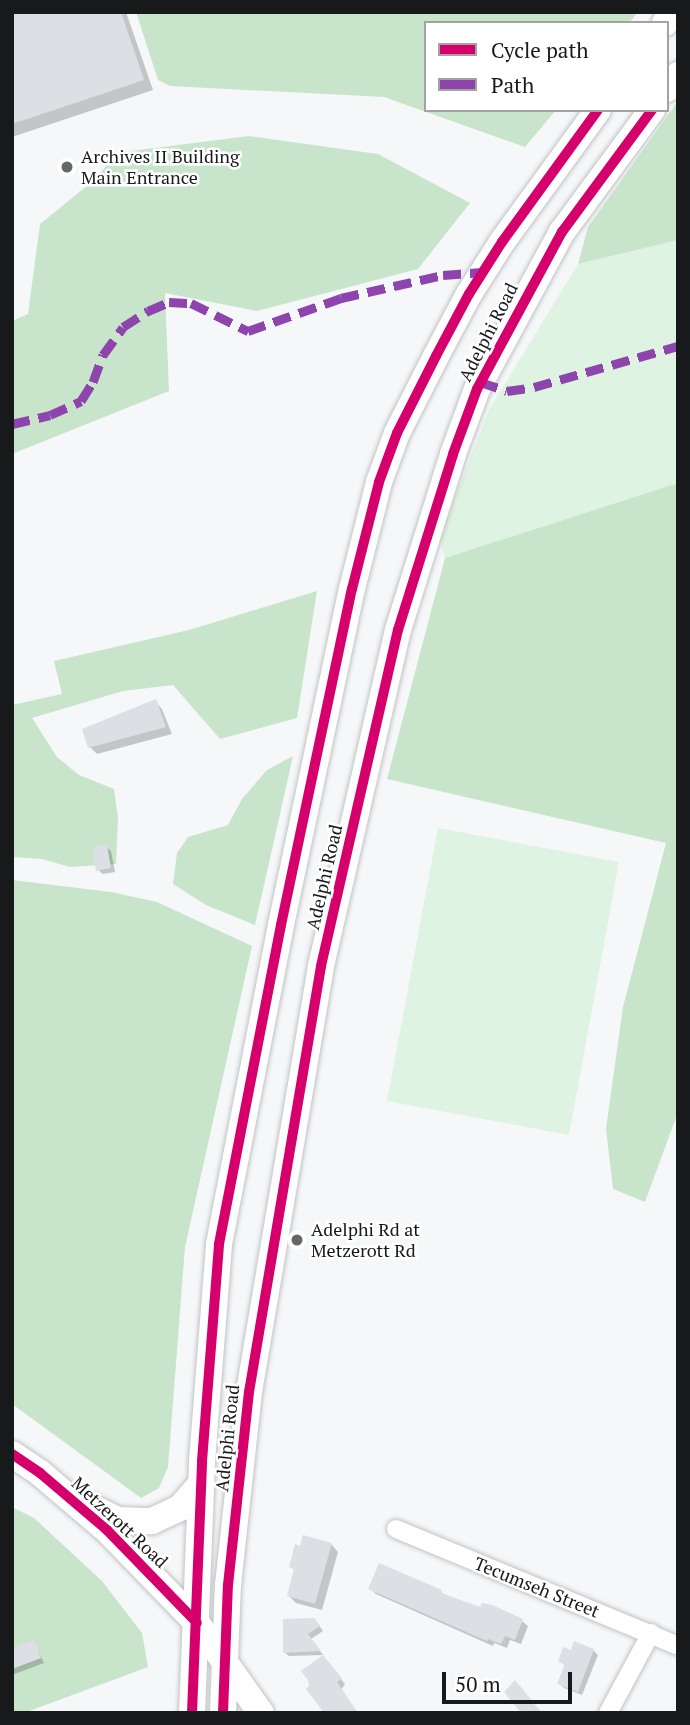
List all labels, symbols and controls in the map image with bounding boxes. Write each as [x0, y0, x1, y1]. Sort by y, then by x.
legend [424, 21, 669, 112]
text: Cycle path [491, 36, 589, 64]
text: Path [491, 71, 534, 99]
place label: Archives II Building Main Entrance [81, 146, 239, 188]
marker: Archives II Building Main Entrance [59, 159, 75, 175]
street label: Adelphi Road [454, 279, 522, 385]
street label: Adelphi Road [301, 822, 347, 932]
place label: Adelphi Rd at Metzerott Rd [311, 1219, 420, 1262]
marker: Adelphi Rd at Metzerott Rd [289, 1232, 305, 1248]
street label: Adelphi Road [211, 1383, 243, 1493]
street label: Metzerott Road [67, 1472, 173, 1572]
street label: Tecumseh Street [471, 1552, 603, 1622]
scale bar [445, 1658, 574, 1702]
text: 50 m [455, 1670, 501, 1698]

